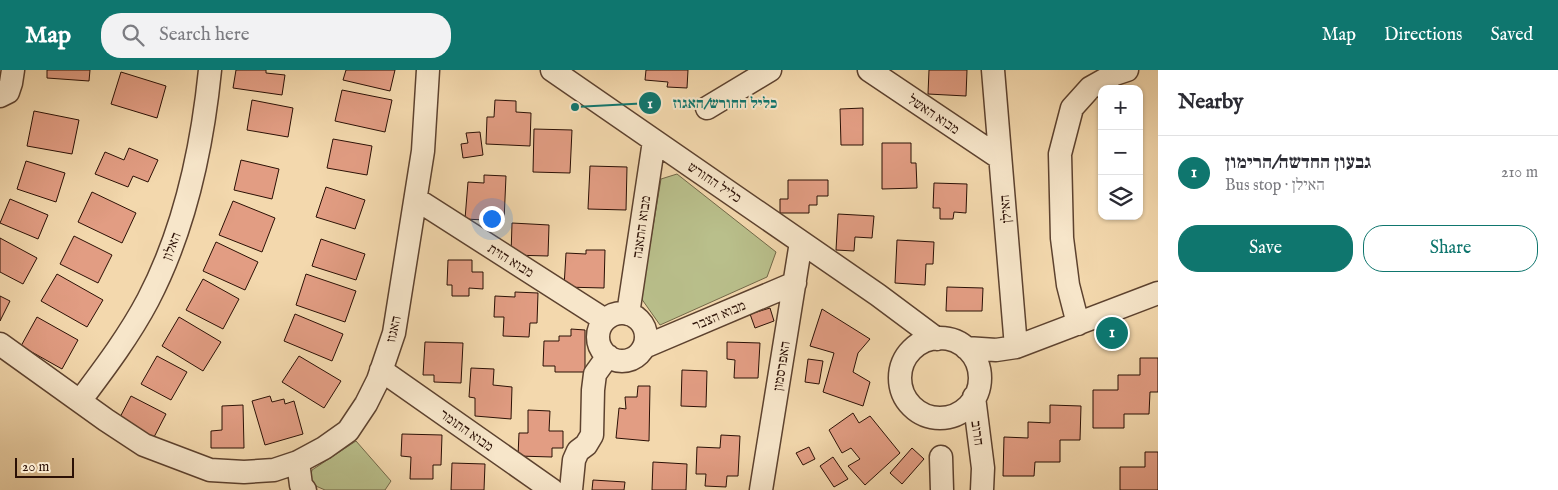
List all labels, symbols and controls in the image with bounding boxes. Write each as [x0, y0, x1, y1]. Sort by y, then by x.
search box [101, 13, 451, 58]
text: Map [25, 20, 71, 51]
icon: search [119, 21, 147, 49]
text: Search here [159, 23, 250, 47]
text: Map [1322, 24, 1356, 47]
text: Directions [1384, 24, 1462, 47]
text: Saved [1490, 24, 1533, 47]
map controls [1098, 85, 1143, 220]
button: + [1098, 85, 1143, 130]
callout: כליל החורש/האגוז [638, 88, 787, 118]
text: Nearby [1178, 89, 1243, 116]
street label: מבוא האשל [904, 91, 963, 139]
text: 1 [647, 94, 653, 113]
text: כליל החורש/האגוז [673, 94, 777, 113]
button: − [1098, 130, 1143, 175]
text: גבעון החדשה/הרימון [1225, 151, 1371, 175]
street label: כליל החורש [684, 158, 745, 207]
text: 1 [1191, 163, 1197, 183]
text: 210 m [1501, 163, 1538, 183]
button: layers [1098, 175, 1143, 220]
text: Bus stop · האילן [1225, 176, 1325, 196]
street label: מבוא התאנה [629, 194, 655, 260]
street label: האילן [996, 194, 1016, 224]
your location [479, 206, 505, 232]
button: Save [1178, 225, 1353, 272]
button: Share [1363, 225, 1538, 272]
street label: האלון [158, 230, 186, 263]
street label: מבוא הזית [484, 240, 537, 282]
street label: מבוא הצבר [690, 297, 749, 335]
street label: האגוז [382, 314, 406, 344]
pin: 1 [1096, 314, 1128, 352]
street label: האפרסמון [769, 340, 795, 392]
street label: מבוא התומר [436, 406, 497, 456]
street label: חרוב [966, 420, 988, 447]
scale bar [15, 455, 74, 478]
text: 20 m [22, 458, 49, 476]

